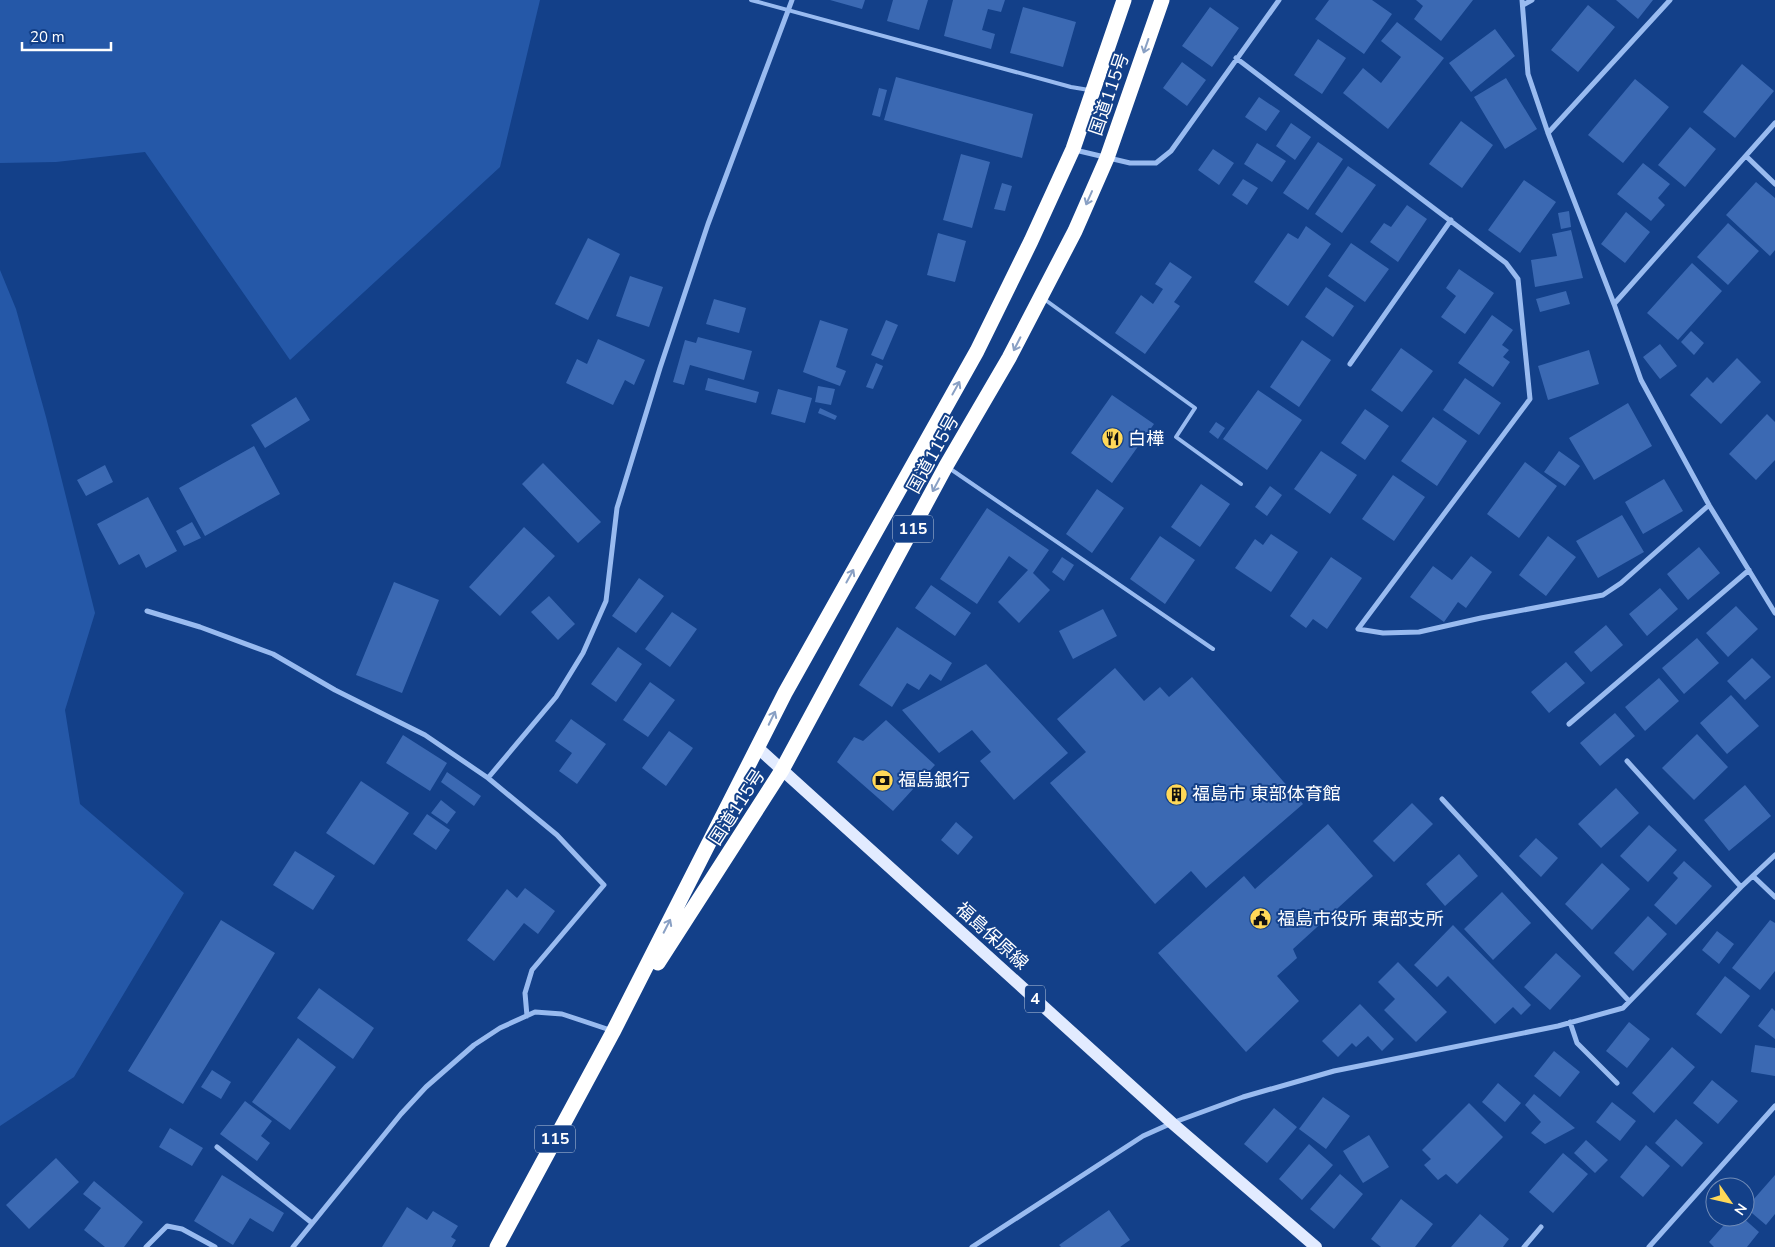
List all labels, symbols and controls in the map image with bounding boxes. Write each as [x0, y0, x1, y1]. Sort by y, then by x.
scale bar [22, 20, 111, 52]
text: 20 m [30, 27, 65, 47]
one-way arrow [1141, 38, 1150, 53]
street label: 国道115号 [1084, 49, 1134, 139]
one-way arrow [1084, 190, 1094, 205]
one-way arrow [1012, 336, 1022, 351]
one-way arrow [951, 382, 961, 396]
street label: 国道115号 [902, 410, 964, 498]
restaurant icon: 白樺 [1100, 427, 1124, 451]
place label: 白樺 [1128, 427, 1164, 451]
one-way arrow [931, 477, 941, 492]
road number: 115 [893, 516, 933, 542]
one-way arrow [846, 569, 856, 584]
one-way arrow [767, 711, 777, 726]
street label: 国道115号 [703, 764, 771, 850]
bank icon: 福島銀行 [870, 768, 894, 792]
place label: 福島銀行 [898, 768, 970, 792]
building icon: 福島市 東部体育館 [1164, 782, 1188, 806]
place label: 福島市 東部体育館 [1192, 782, 1341, 806]
street label: 福島保原線 [951, 897, 1033, 975]
public building icon: 福島市役所 東部支所 [1249, 907, 1273, 931]
place label: 福島市役所 東部支所 [1277, 907, 1444, 931]
one-way arrow [663, 919, 672, 934]
road number: 4 [1025, 986, 1045, 1012]
road number: 115 [535, 1126, 575, 1152]
north arrow [1705, 1177, 1755, 1227]
text: N [1730, 1199, 1751, 1219]

